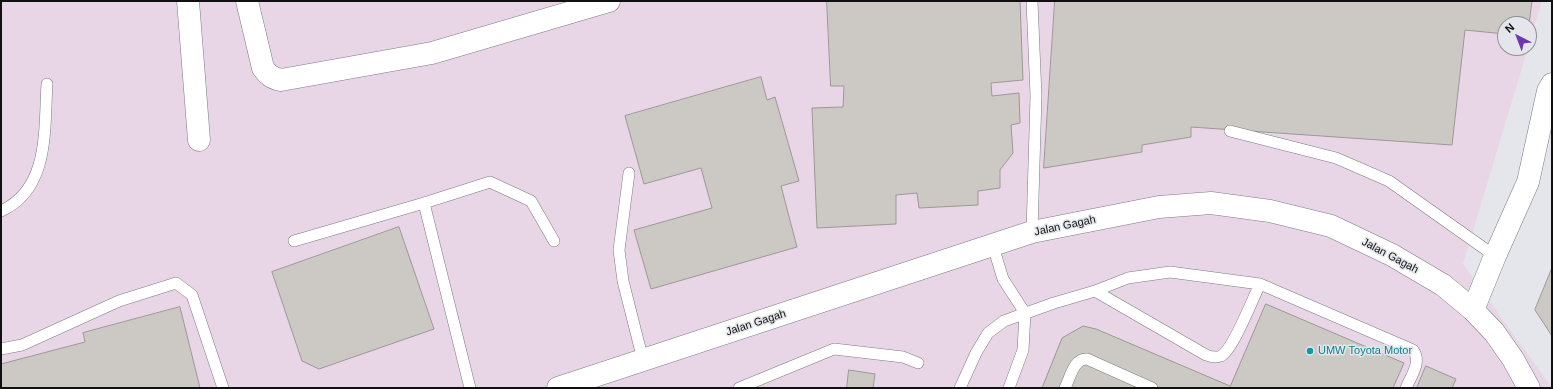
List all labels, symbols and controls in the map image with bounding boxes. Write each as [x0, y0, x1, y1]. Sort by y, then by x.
north arrow [1497, 16, 1537, 56]
text: N [1503, 21, 1517, 35]
street label: Jalan Gagah [1033, 213, 1097, 239]
street label: Jalan Gagah [1359, 236, 1421, 276]
street label: Jalan Gagah [724, 307, 788, 339]
place label: UMW Toyota Motor [1318, 344, 1412, 358]
marker: UMW Toyota Motor [1305, 346, 1315, 356]

